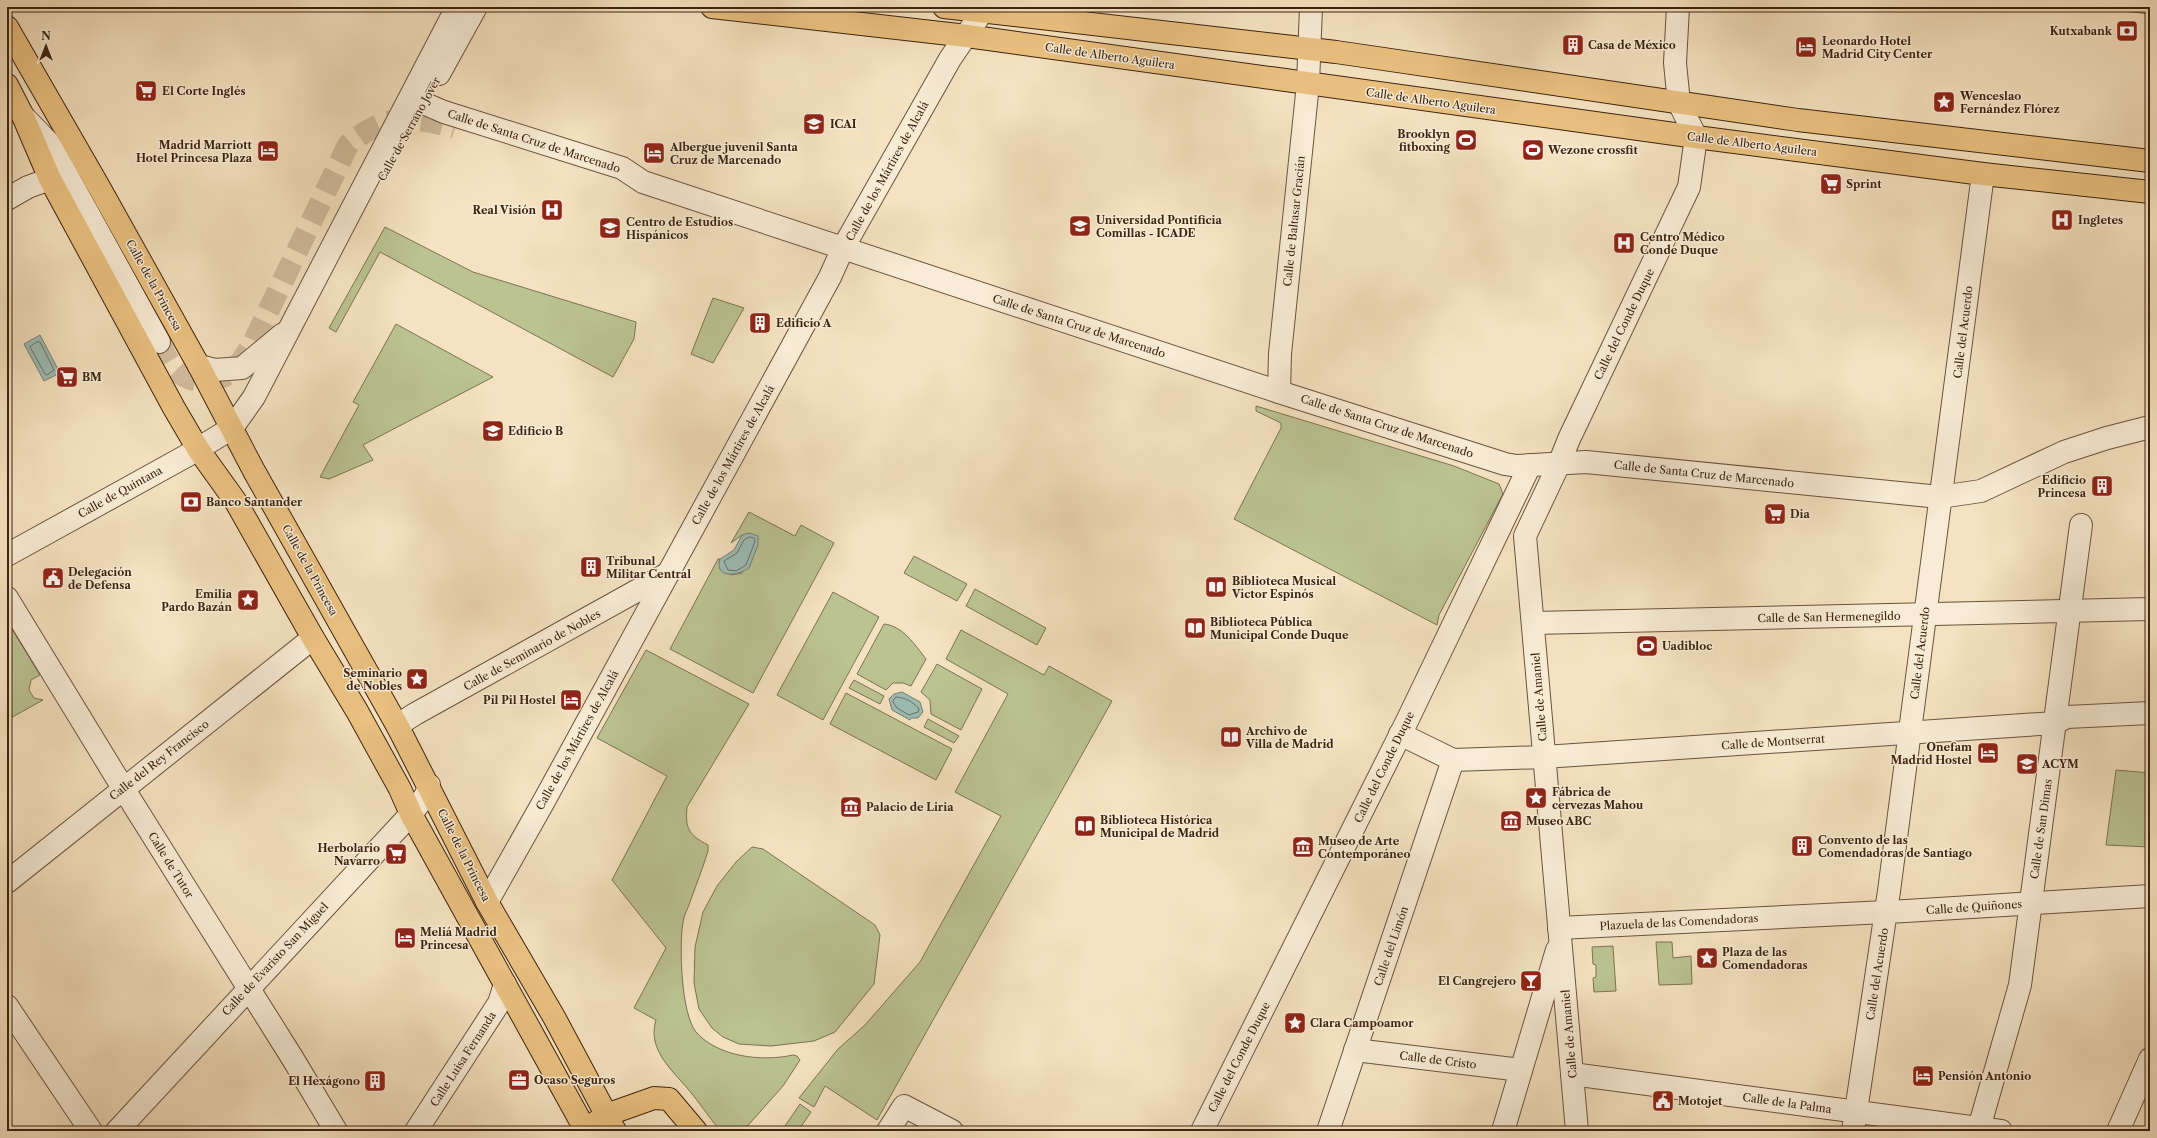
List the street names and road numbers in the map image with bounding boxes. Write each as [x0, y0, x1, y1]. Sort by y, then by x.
street label: Calle de Alberto Aguilera [1044, 40, 1176, 72]
street label: Calle de Serrano Jover [375, 74, 444, 183]
street label: Calle de Alberto Aguilera [1365, 85, 1497, 117]
street label: Calle de los Mártires de Alcalá [843, 98, 931, 243]
street label: Calle de Santa Cruz de Marcenado [446, 106, 623, 176]
street label: Calle de Alberto Aguilera [1686, 129, 1818, 159]
street label: Calle de Baltasar Gracián [1280, 155, 1308, 287]
street label: Calle de la Princesa [123, 237, 185, 333]
street label: Calle del Conde Duque [1591, 266, 1657, 382]
street label: Calle del Acuerdo [1950, 285, 1976, 379]
street label: Calle de Santa Cruz de Marcenado [991, 291, 1168, 361]
street label: Calle de los Mártires de Alcalá [689, 382, 777, 527]
street label: Calle de Santa Cruz de Marcenado [1299, 391, 1476, 461]
street label: Calle de Santa Cruz de Marcenado [1613, 458, 1795, 490]
street label: Calle de Quintana [75, 463, 165, 521]
street label: Calle de la Princesa [279, 522, 341, 618]
street label: Calle de Seminario de Nobles [461, 606, 603, 694]
street label: Calle del Acuerdo [1907, 606, 1933, 700]
street label: Calle de San Hermenegildo [1757, 609, 1901, 625]
street label: Calle de Amaniel [1528, 651, 1550, 742]
street label: Calle de los Mártires de Alcalá [533, 667, 621, 812]
street label: Calle del Conde Duque [1351, 709, 1417, 825]
street label: Calle del Rey Francisco [106, 717, 212, 803]
street label: Calle de Montserrat [1721, 731, 1825, 753]
street label: Calle de San Dimas [2027, 778, 2055, 880]
street label: Calle de la Princesa [435, 806, 494, 904]
street label: Calle de Tutor [145, 829, 197, 901]
street label: Calle de Quiñones [1925, 897, 2023, 917]
street label: Calle de Evaristo San Miguel [219, 899, 332, 1018]
street label: Calle del Limón [1371, 904, 1411, 988]
street label: Plazuela de las Comendadoras [1599, 911, 1759, 933]
street label: Calle del Acuerdo [1863, 927, 1891, 1021]
street label: Calle de Amaniel [1558, 988, 1580, 1079]
street label: Calle del Conde Duque [1205, 999, 1273, 1115]
street label: Calle Luisa Fernanda [427, 1009, 499, 1109]
street label: Calle de Cristo [1399, 1048, 1478, 1072]
street label: Calle de la Palma [1742, 1090, 1833, 1116]

